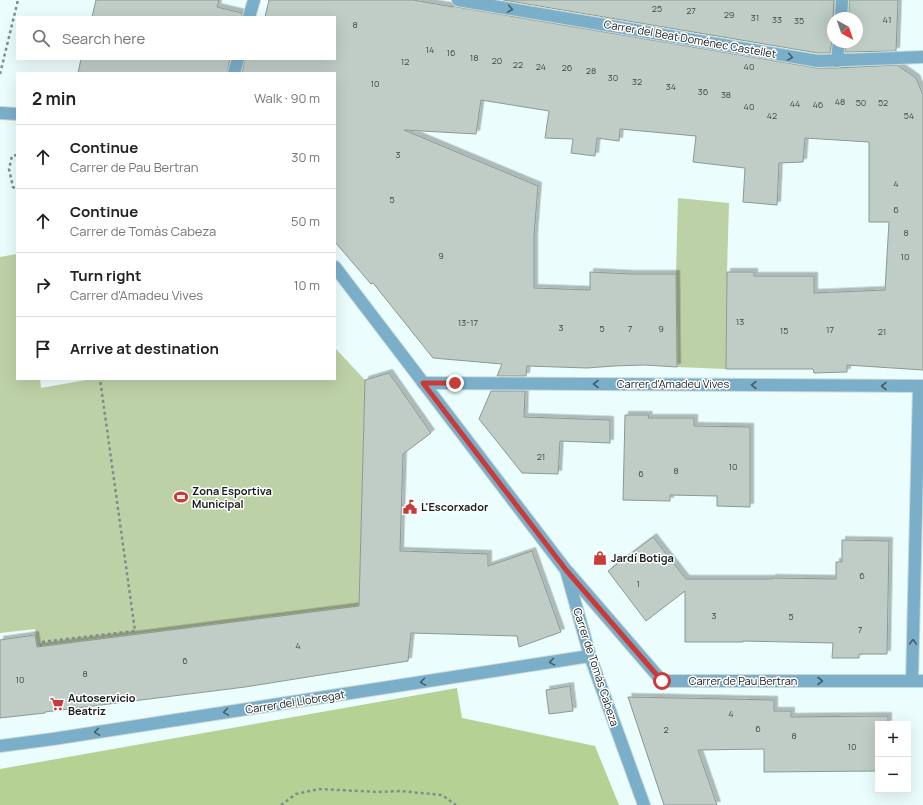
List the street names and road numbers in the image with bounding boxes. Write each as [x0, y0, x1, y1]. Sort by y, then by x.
street label: Carrer del Beat Doménec Castellet [603, 16, 778, 61]
street label: Carrer d'Amadeu Vives [617, 376, 730, 391]
street label: Carrer de Tomàs Cabeza [570, 606, 623, 728]
street label: Carrer de Pau Bertran [689, 673, 797, 688]
street label: Carrer del Llobregat [244, 686, 346, 717]

